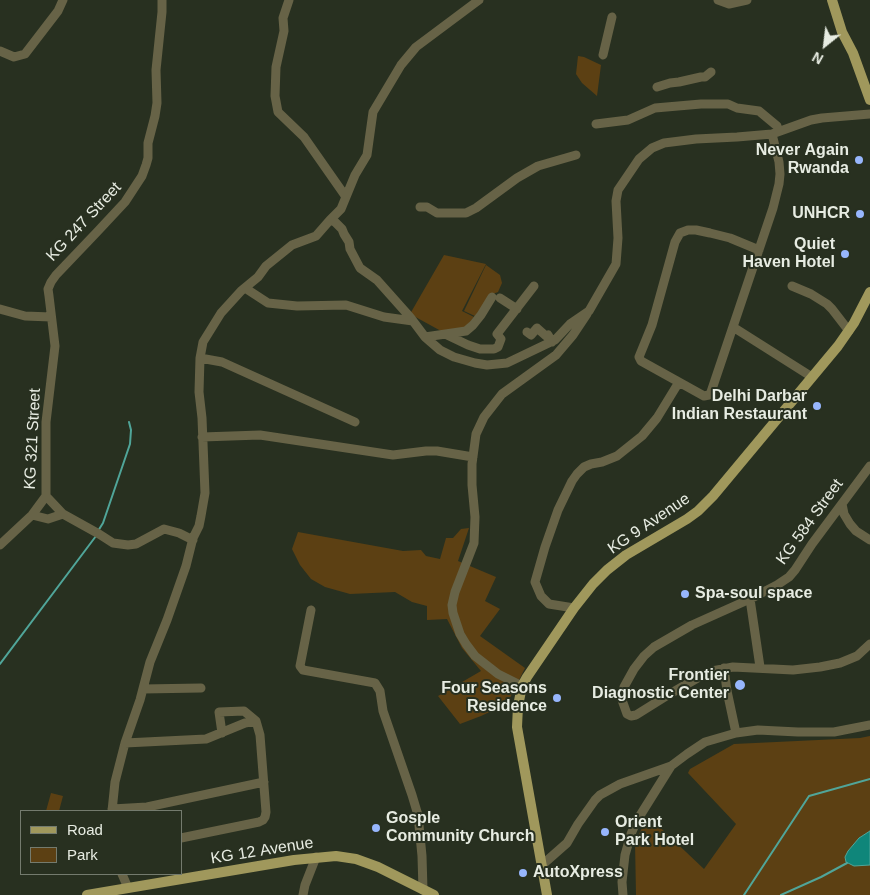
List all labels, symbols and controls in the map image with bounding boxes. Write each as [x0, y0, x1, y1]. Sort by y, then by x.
north arrow [800, 20, 850, 70]
text: N [809, 49, 826, 68]
place label: Never Again Rwanda [756, 141, 849, 179]
marker: Never Again Rwanda [853, 154, 865, 166]
street label: KG 247 Street [42, 178, 126, 266]
place label: UNHCR [792, 204, 850, 224]
marker: UNHCR [854, 208, 866, 220]
place label: Quiet Haven Hotel [743, 235, 835, 273]
marker: Quiet Haven Hotel [839, 248, 851, 260]
place label: Delhi Darbar Indian Restaurant [672, 387, 807, 425]
street label: KG 321 Street [21, 388, 45, 490]
marker: Delhi Darbar Indian Restaurant [811, 400, 823, 412]
street label: KG 584 Street [772, 475, 848, 569]
street label: KG 9 Avenue [604, 490, 694, 558]
place label: Spa-soul space [695, 584, 812, 604]
marker: Spa-soul space [679, 588, 691, 600]
place label: Frontier Diagnostic Center [592, 666, 729, 704]
marker: Frontier Diagnostic Center [733, 678, 747, 692]
place label: Four Seasons Residence [441, 679, 547, 717]
marker: Four Seasons Residence [551, 692, 563, 704]
place label: Gosple Community Church [386, 809, 534, 847]
legend [20, 810, 182, 875]
place label: Orient Park Hotel [615, 813, 694, 851]
text: Road [67, 821, 103, 838]
marker: Gosple Community Church [370, 822, 382, 834]
marker: Orient Park Hotel [599, 826, 611, 838]
street label: KG 12 Avenue [209, 833, 315, 869]
text: Park [67, 846, 98, 863]
place label: AutoXpress [533, 863, 623, 883]
marker: AutoXpress [517, 867, 529, 879]

